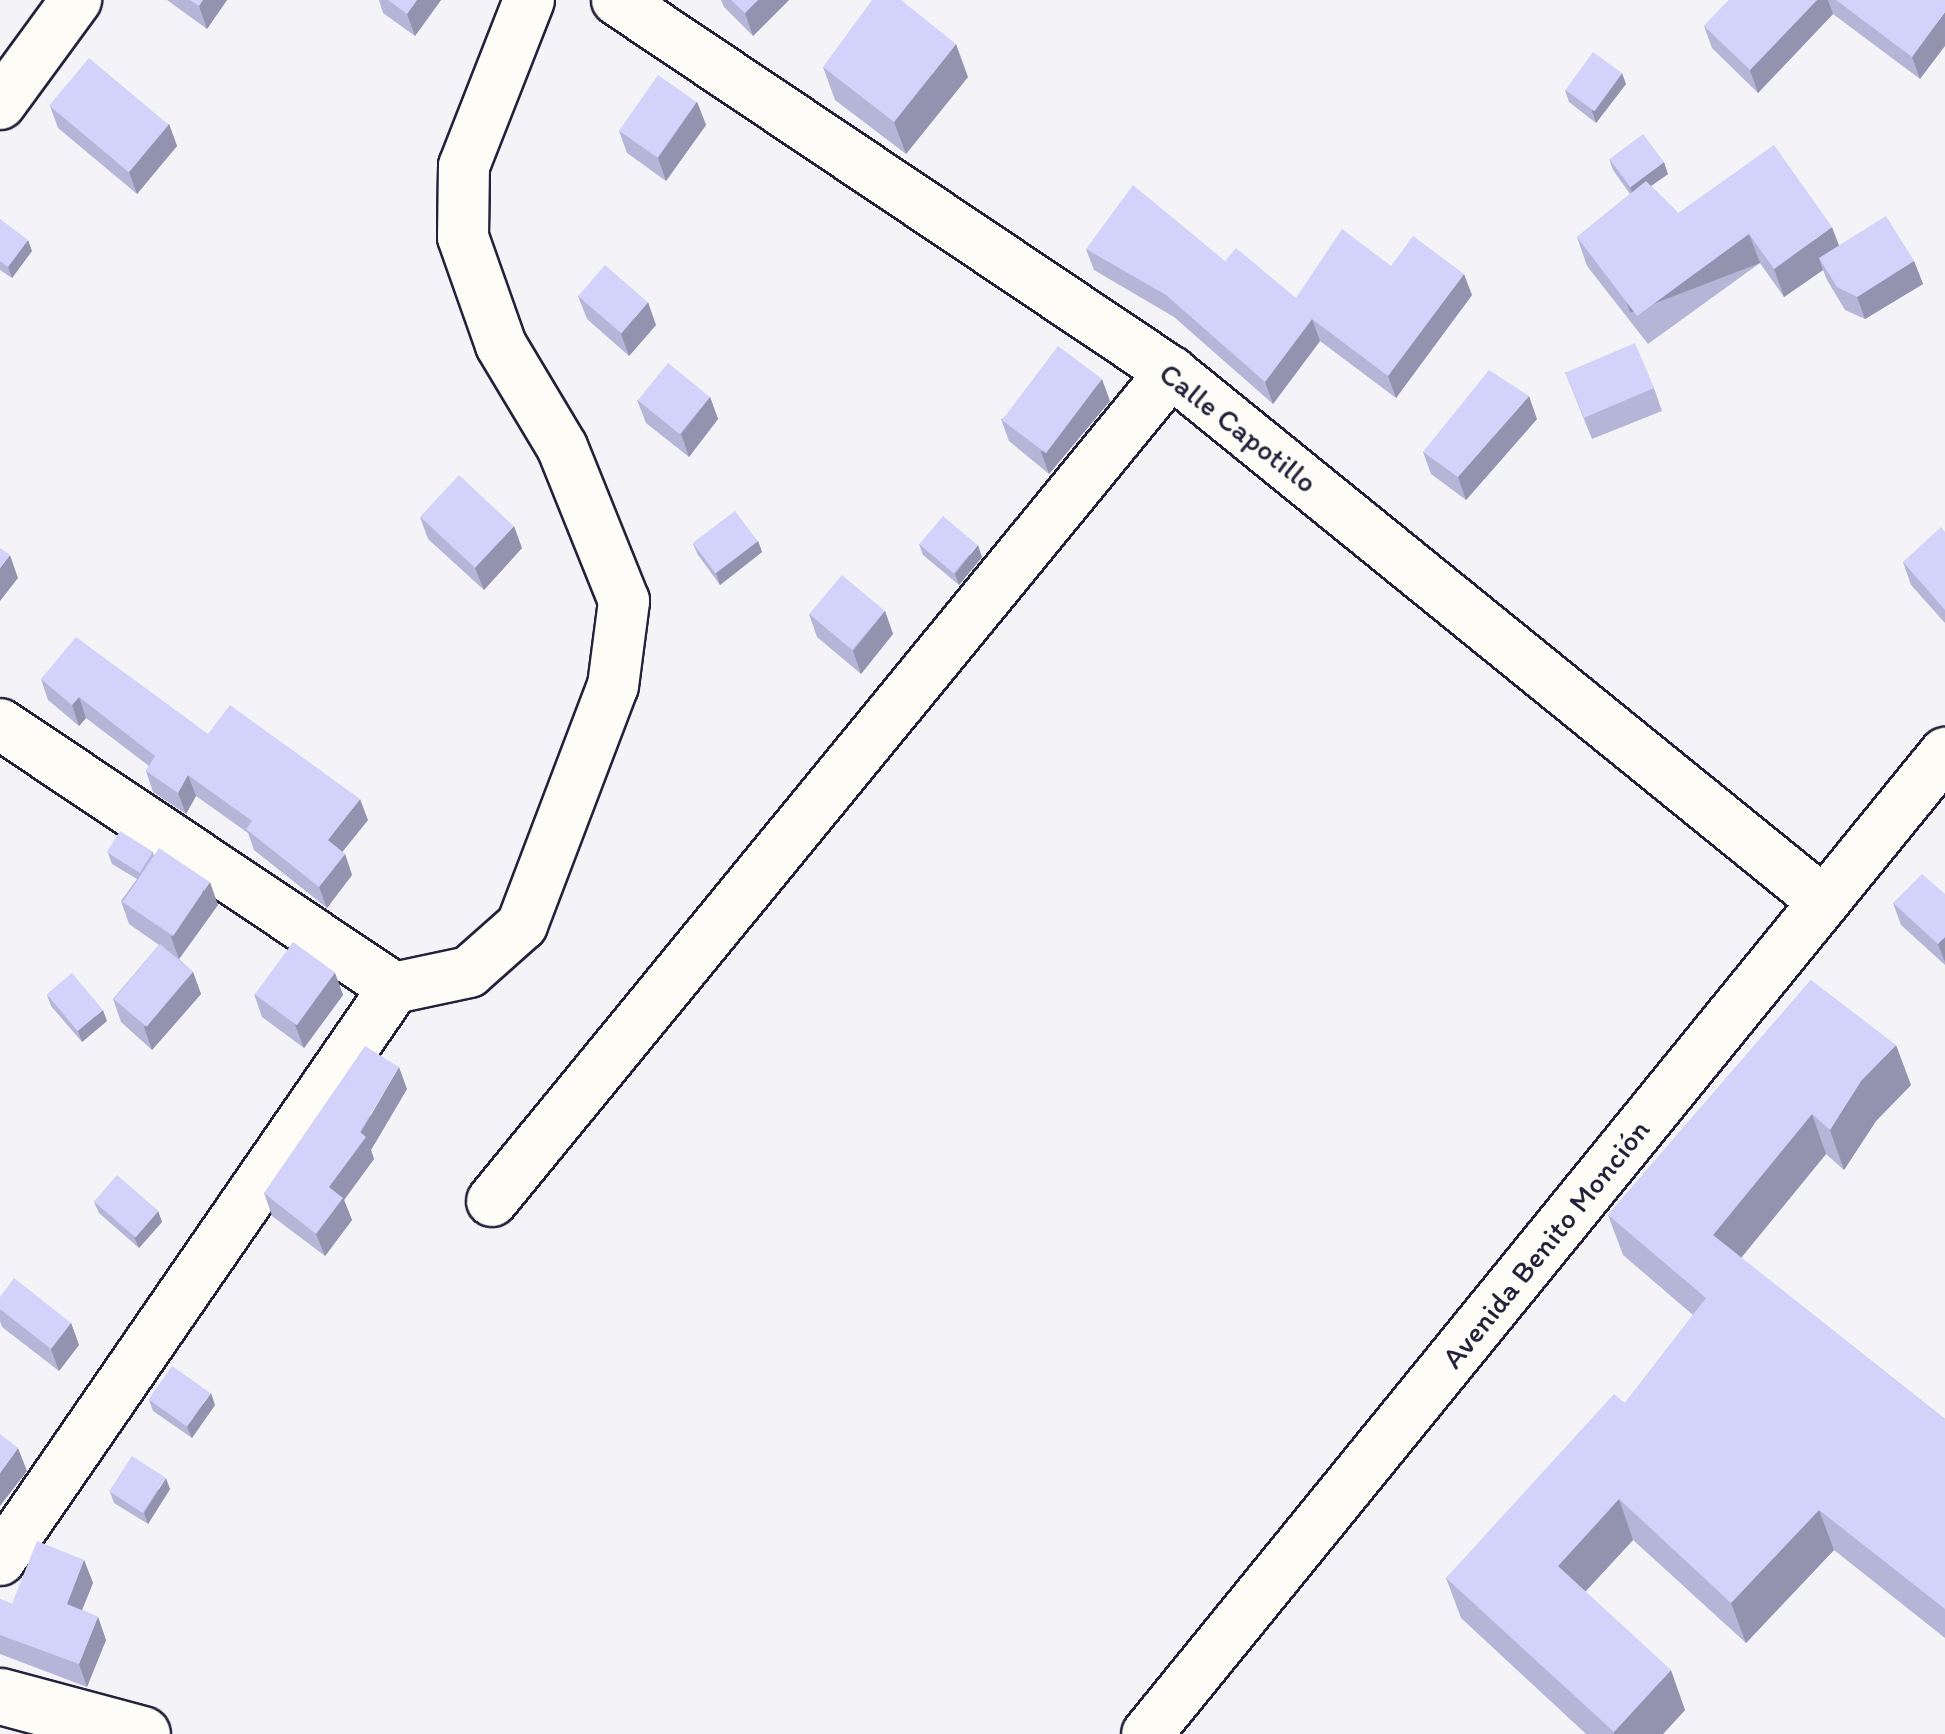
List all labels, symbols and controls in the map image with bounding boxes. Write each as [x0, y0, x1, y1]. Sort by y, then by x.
street label: Calle Capotillo [1152, 355, 1324, 501]
street label: Avenida Benito Monción [1434, 1112, 1658, 1376]

